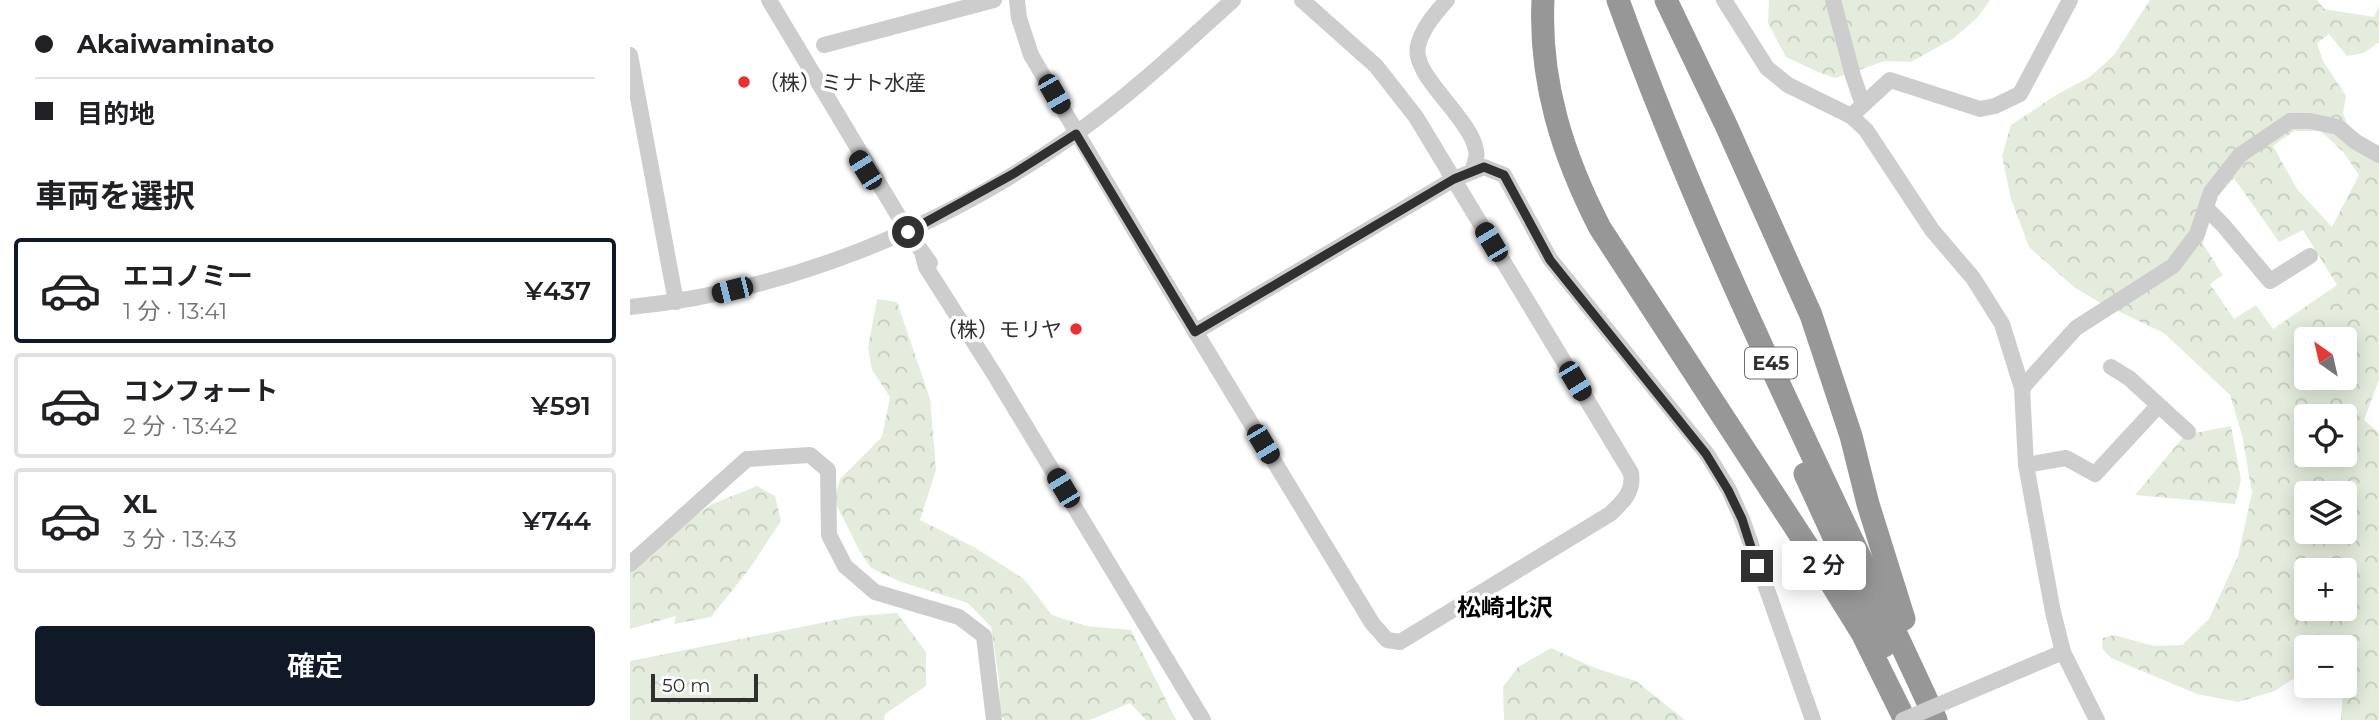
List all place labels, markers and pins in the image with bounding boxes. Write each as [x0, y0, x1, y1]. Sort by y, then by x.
place label: （株）ミナト水産 [758, 70, 926, 95]
marker: （株）ミナト水産 [736, 74, 752, 90]
place label: （株）モリヤ [936, 317, 1062, 342]
marker: （株）モリヤ [1068, 321, 1084, 337]

